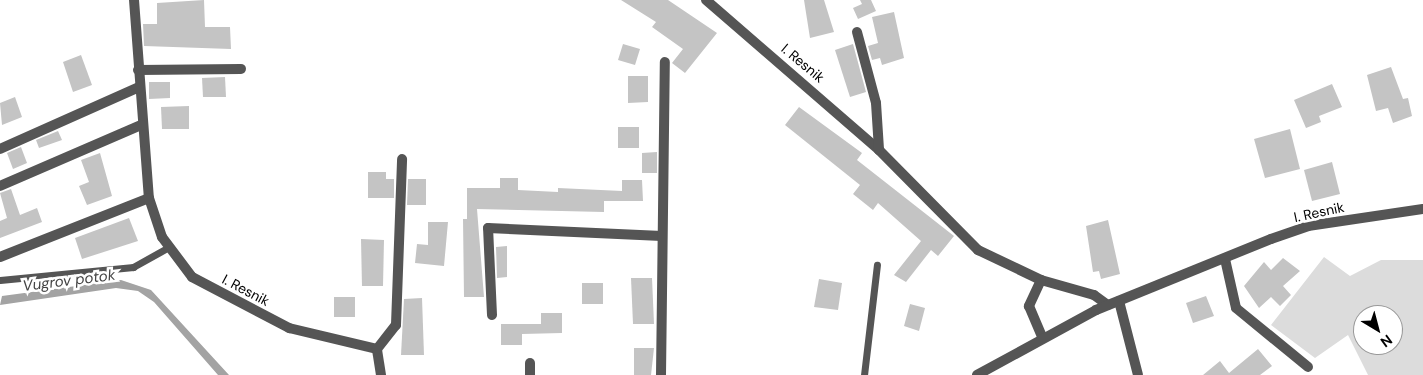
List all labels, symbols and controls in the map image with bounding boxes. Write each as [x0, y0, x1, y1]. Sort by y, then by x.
street label: I. Resnik [778, 40, 828, 86]
street label: I. Resnik [1292, 198, 1346, 226]
water label: Vugrov potok [22, 266, 116, 296]
street label: I. Resnik [219, 271, 273, 309]
north arrow [1353, 305, 1403, 355]
text: N [1377, 331, 1396, 351]

